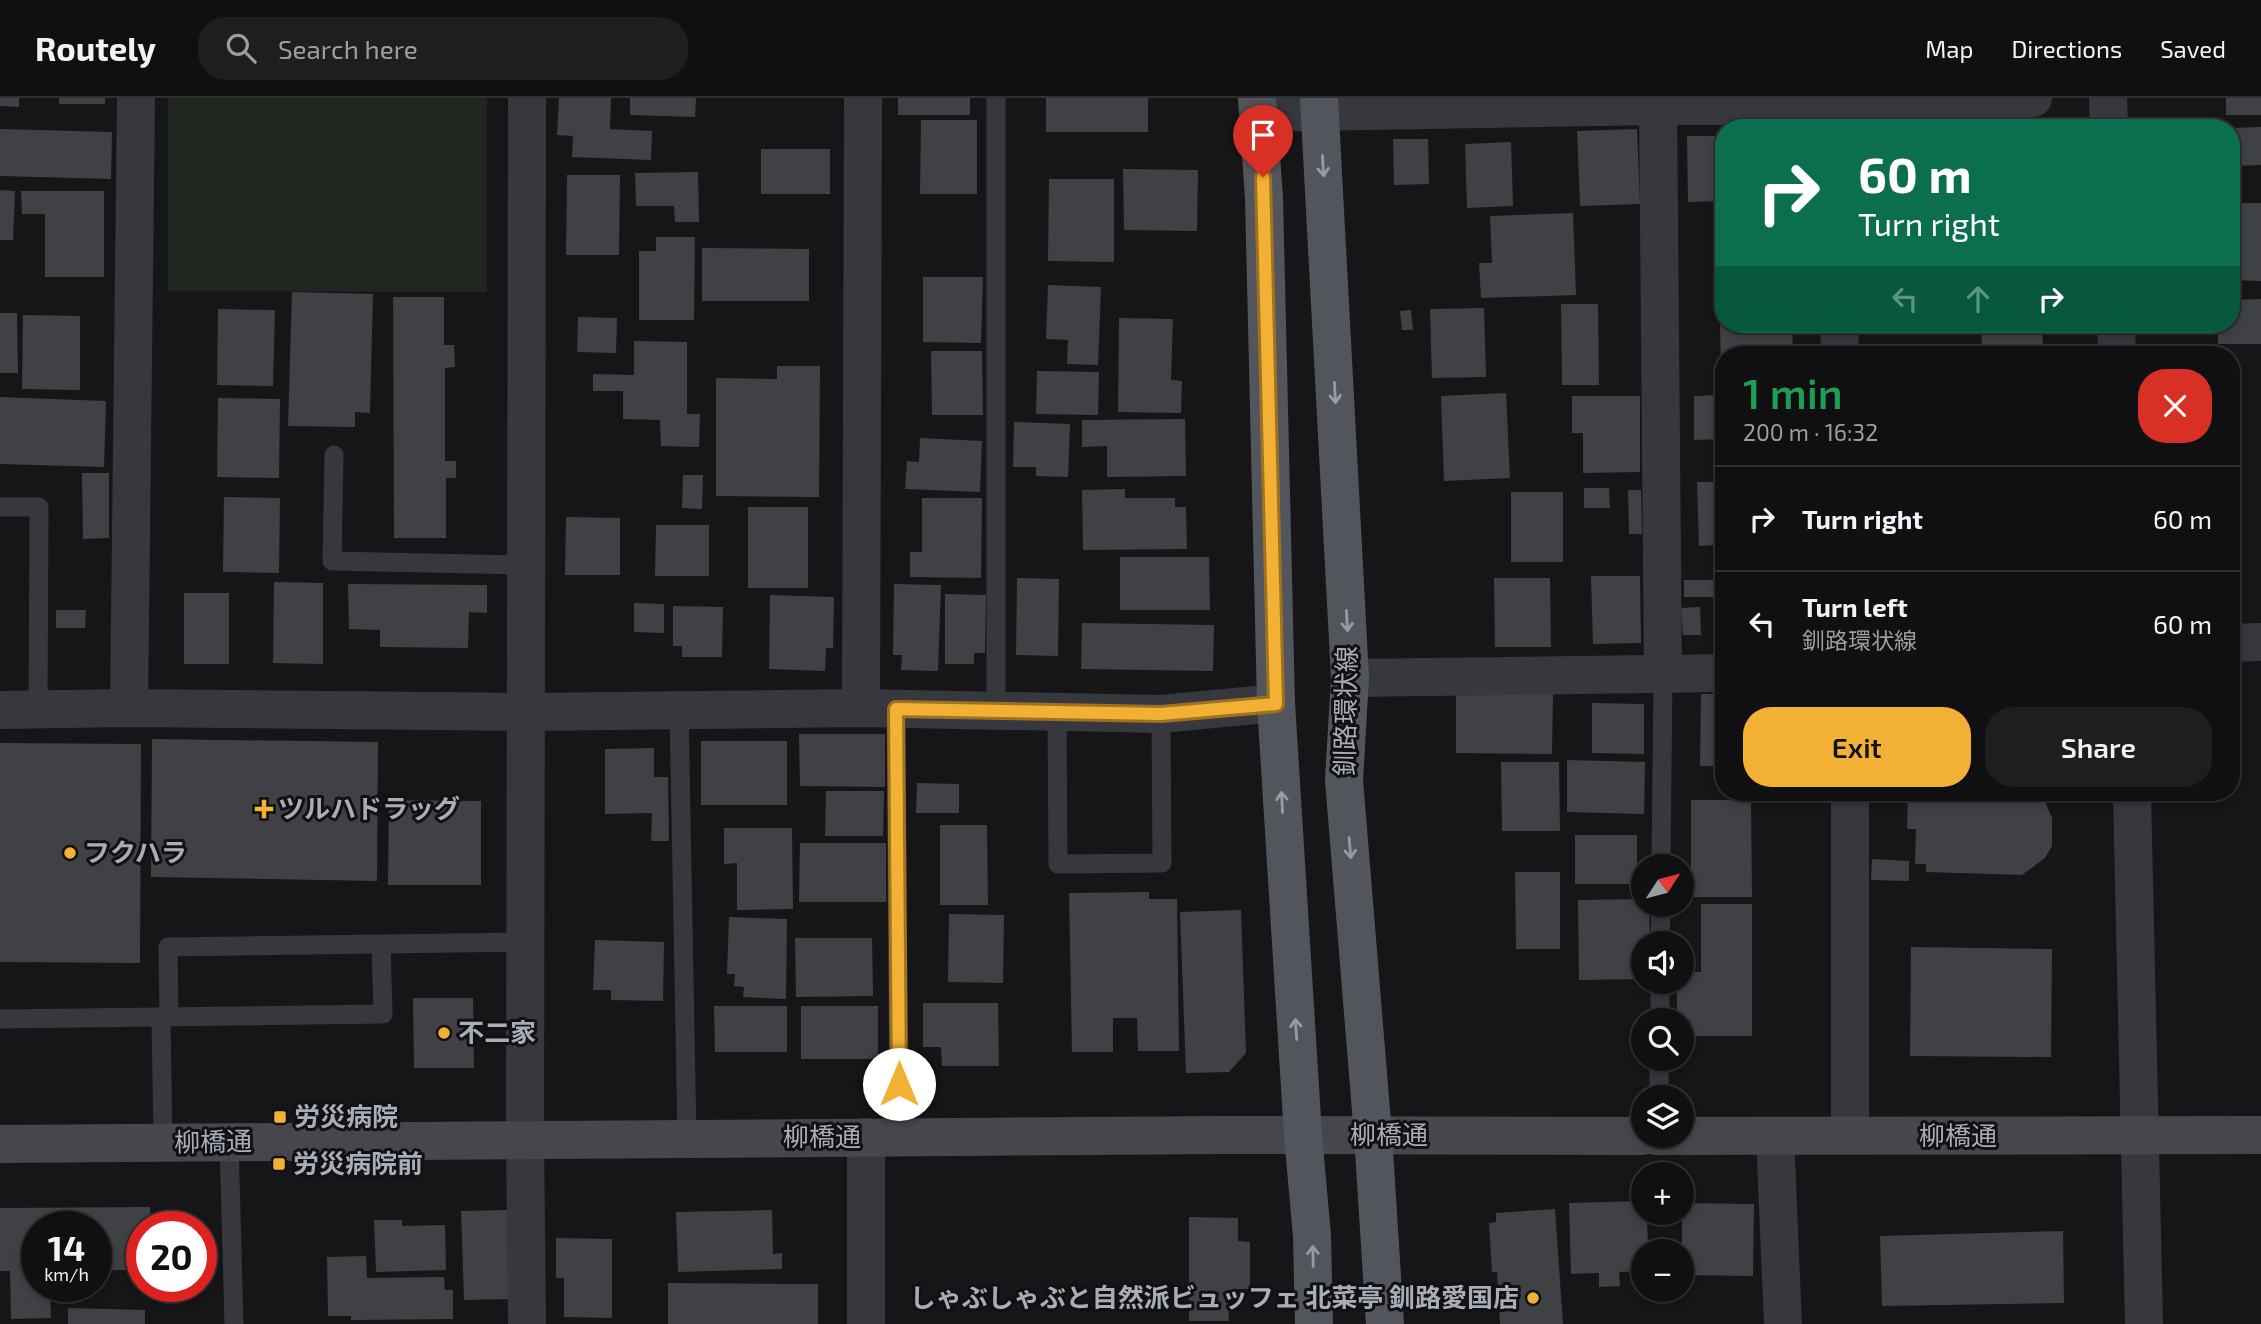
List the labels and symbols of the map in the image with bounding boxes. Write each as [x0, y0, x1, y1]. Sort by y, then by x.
pin [1233, 105, 1293, 177]
one-way arrow [1317, 154, 1330, 177]
one-way arrow [1329, 382, 1342, 404]
one-way arrow [1341, 609, 1354, 631]
street label: 釧路環状線 [1328, 646, 1361, 776]
one-way arrow [1276, 791, 1289, 814]
place label: ツルハドラッグ [278, 792, 460, 823]
marker: ツルハドラッグ [256, 801, 272, 817]
place label: フクハラ [84, 836, 187, 867]
one-way arrow [1344, 836, 1357, 858]
marker: フクハラ [62, 845, 78, 861]
north arrow [1631, 854, 1694, 917]
place label: 不二家 [458, 1016, 536, 1047]
one-way arrow [1289, 1018, 1302, 1041]
marker: 不二家 [436, 1025, 452, 1041]
position arrow [862, 1047, 936, 1121]
place label: 労災病院 [294, 1100, 398, 1131]
marker: 労災病院 [272, 1109, 288, 1125]
street label: 柳橋通 [1350, 1118, 1428, 1149]
street label: 柳橋通 [1919, 1119, 1997, 1150]
street label: 柳橋通 [783, 1120, 861, 1151]
street label: 柳橋通 [174, 1124, 252, 1157]
place label: 労災病院前 [293, 1147, 423, 1178]
marker: 労災病院前 [271, 1156, 287, 1172]
speed limit sign: 20 [126, 1211, 217, 1302]
one-way arrow [1306, 1245, 1319, 1268]
place label: しゃぶしゃぶと自然派ビュッフェ 北菜亭 釧路愛国店 [910, 1281, 1519, 1312]
marker: しゃぶしゃぶと自然派ビュッフェ 北菜亭 釧路愛国店 [1525, 1290, 1541, 1306]

